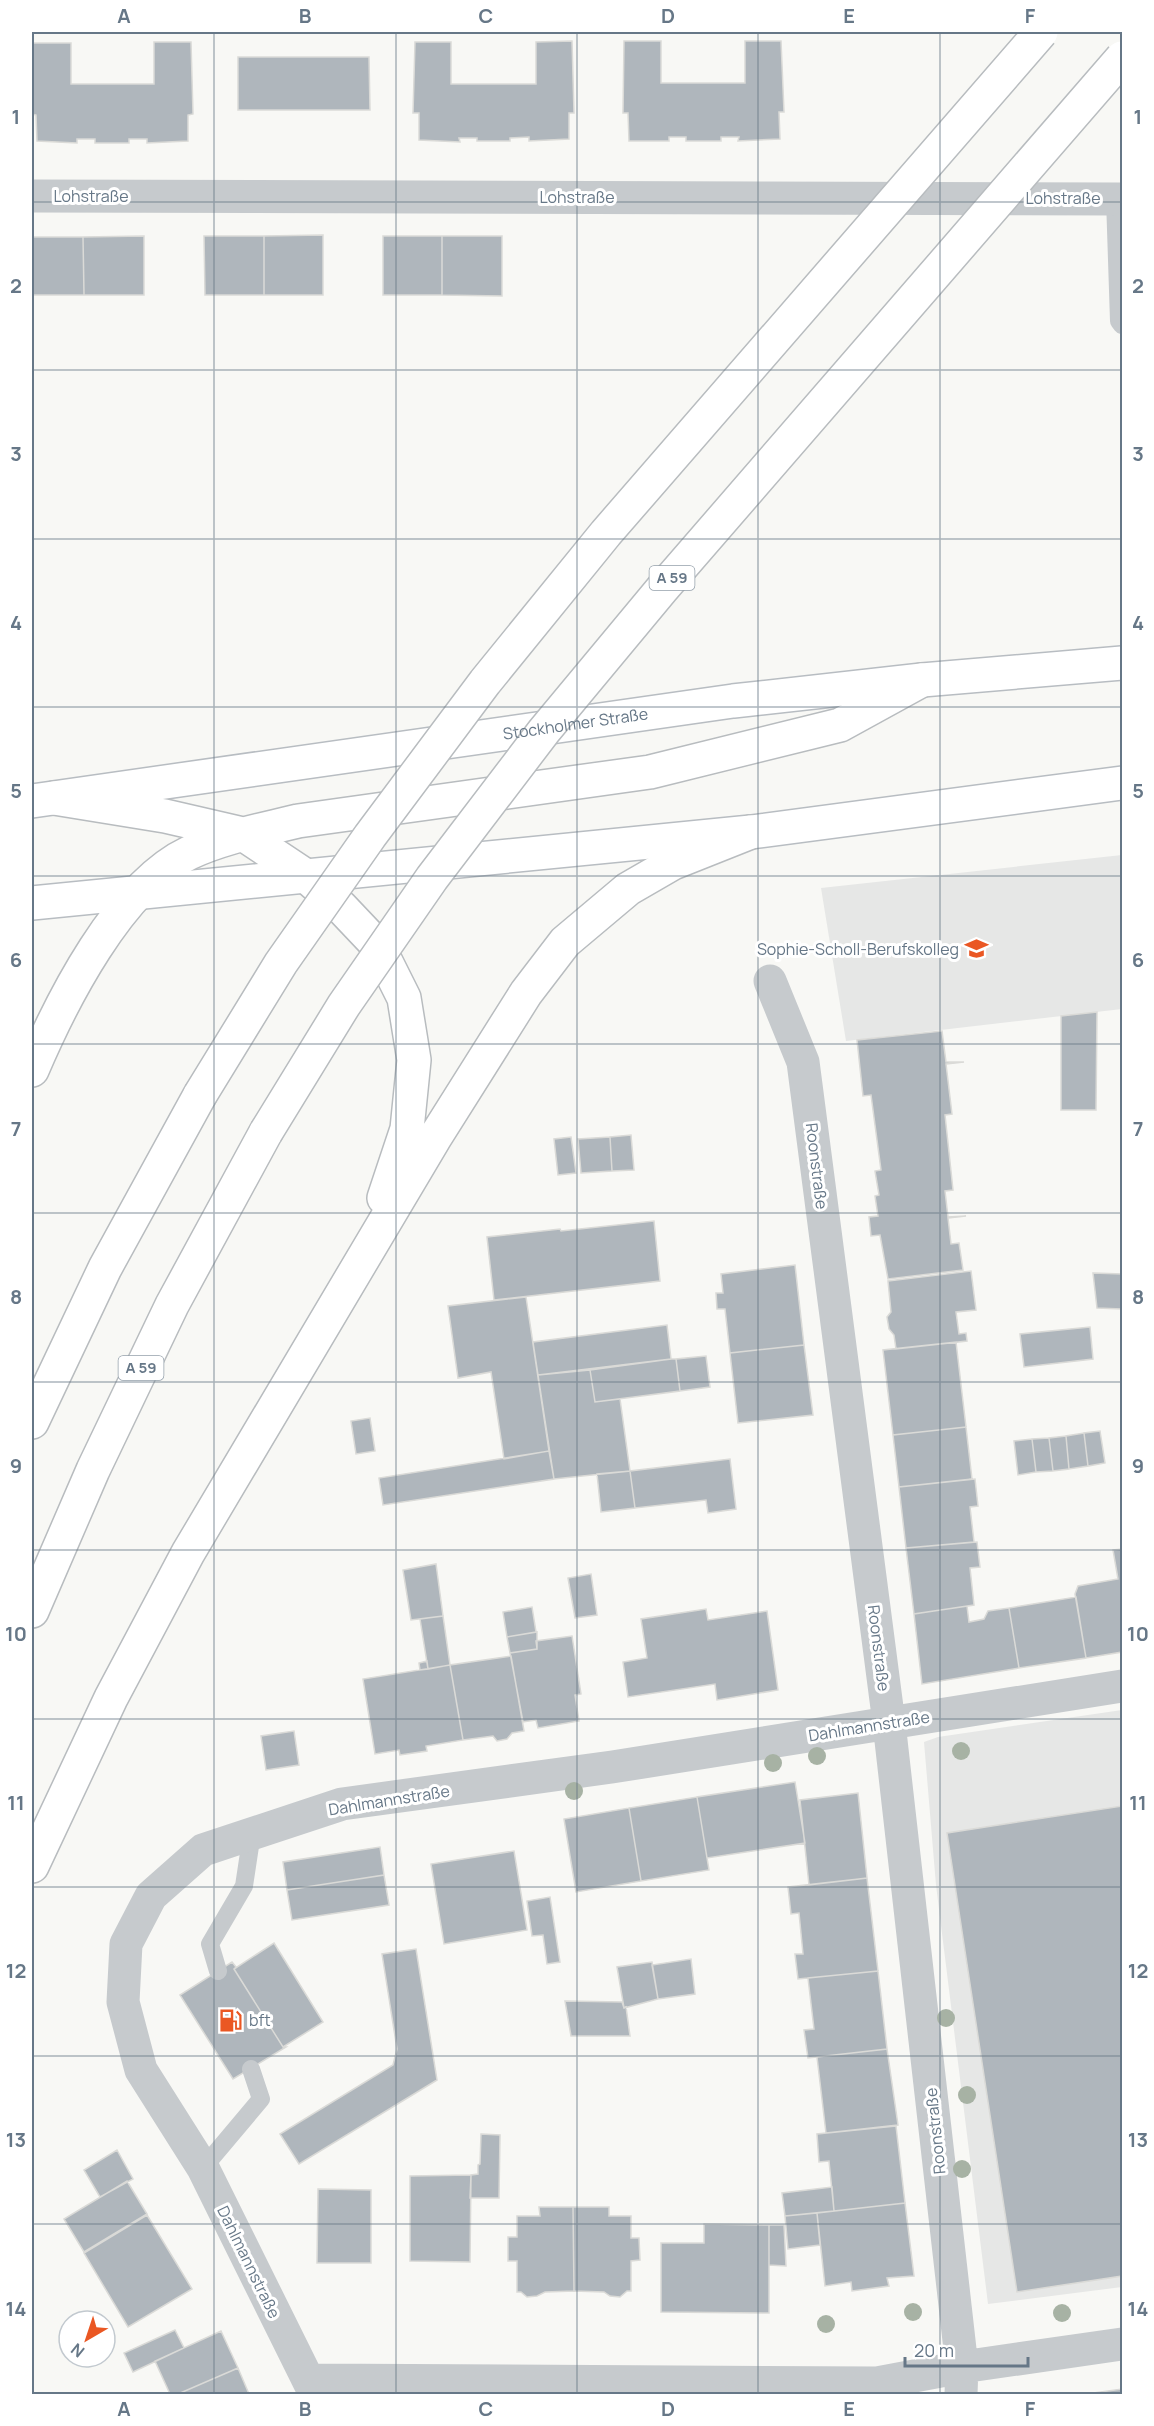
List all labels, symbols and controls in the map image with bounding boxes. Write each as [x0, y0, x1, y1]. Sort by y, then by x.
text: A [117, 2, 131, 29]
text: B [299, 2, 312, 29]
text: C [479, 2, 493, 29]
text: D [661, 2, 675, 29]
text: E [843, 2, 855, 29]
text: F [1025, 2, 1036, 29]
text: 1 [12, 103, 20, 130]
text: 1 [1134, 103, 1142, 130]
street label: Lohstraße [53, 185, 129, 207]
street label: Lohstraße [539, 186, 615, 208]
street label: Lohstraße [1025, 187, 1101, 209]
text: 2 [10, 272, 22, 299]
text: 2 [1132, 272, 1144, 299]
text: 3 [10, 440, 22, 467]
text: 3 [1132, 440, 1144, 467]
road number: A 59 [650, 566, 694, 590]
text: 4 [10, 609, 22, 636]
text: 4 [1132, 609, 1144, 636]
street label: Stockholmer Straße [501, 702, 650, 745]
text: 5 [10, 777, 22, 804]
text: 5 [1132, 777, 1144, 804]
school or university icon: Sophie-Scholl-Berufskolleg [964, 936, 990, 962]
place label: Sophie-Scholl-Berufskolleg [757, 938, 959, 960]
text: 6 [10, 946, 22, 973]
text: 6 [1132, 946, 1144, 973]
text: 7 [11, 1115, 21, 1142]
text: 7 [1133, 1115, 1143, 1142]
street label: Roonstraße [801, 1122, 833, 1210]
text: 8 [10, 1283, 22, 1310]
text: 8 [1132, 1283, 1144, 1310]
road number: A 59 [118, 1356, 164, 1380]
text: 9 [10, 1452, 22, 1479]
text: 9 [1132, 1452, 1144, 1479]
street label: Roonstraße [863, 1604, 895, 1692]
text: 10 [5, 1620, 27, 1647]
text: 10 [1127, 1620, 1149, 1647]
street label: Dahlmannstraße [807, 1706, 931, 1746]
street label: Dahlmannstraße [327, 1780, 451, 1820]
text: 11 [7, 1789, 25, 1816]
text: 11 [1129, 1789, 1147, 1816]
text: 12 [6, 1957, 26, 1984]
text: 12 [1128, 1957, 1148, 1984]
fuel station icon: bft [218, 2007, 244, 2033]
place label: bft [249, 2009, 271, 2031]
street label: Roonstraße [920, 2087, 950, 2175]
text: 13 [6, 2126, 26, 2153]
text: 13 [1128, 2126, 1148, 2153]
street label: Dahlmannstraße [212, 2202, 286, 2322]
text: 14 [6, 2295, 26, 2322]
text: 14 [1128, 2295, 1148, 2322]
north arrow [57, 2309, 117, 2369]
scale bar [905, 2330, 1028, 2368]
text: N [66, 2338, 89, 2363]
text: 20 m [914, 2338, 954, 2362]
text: A [117, 2395, 131, 2422]
text: B [299, 2395, 312, 2422]
text: C [479, 2395, 493, 2422]
text: D [661, 2395, 675, 2422]
text: E [843, 2395, 855, 2422]
text: F [1025, 2395, 1036, 2422]

